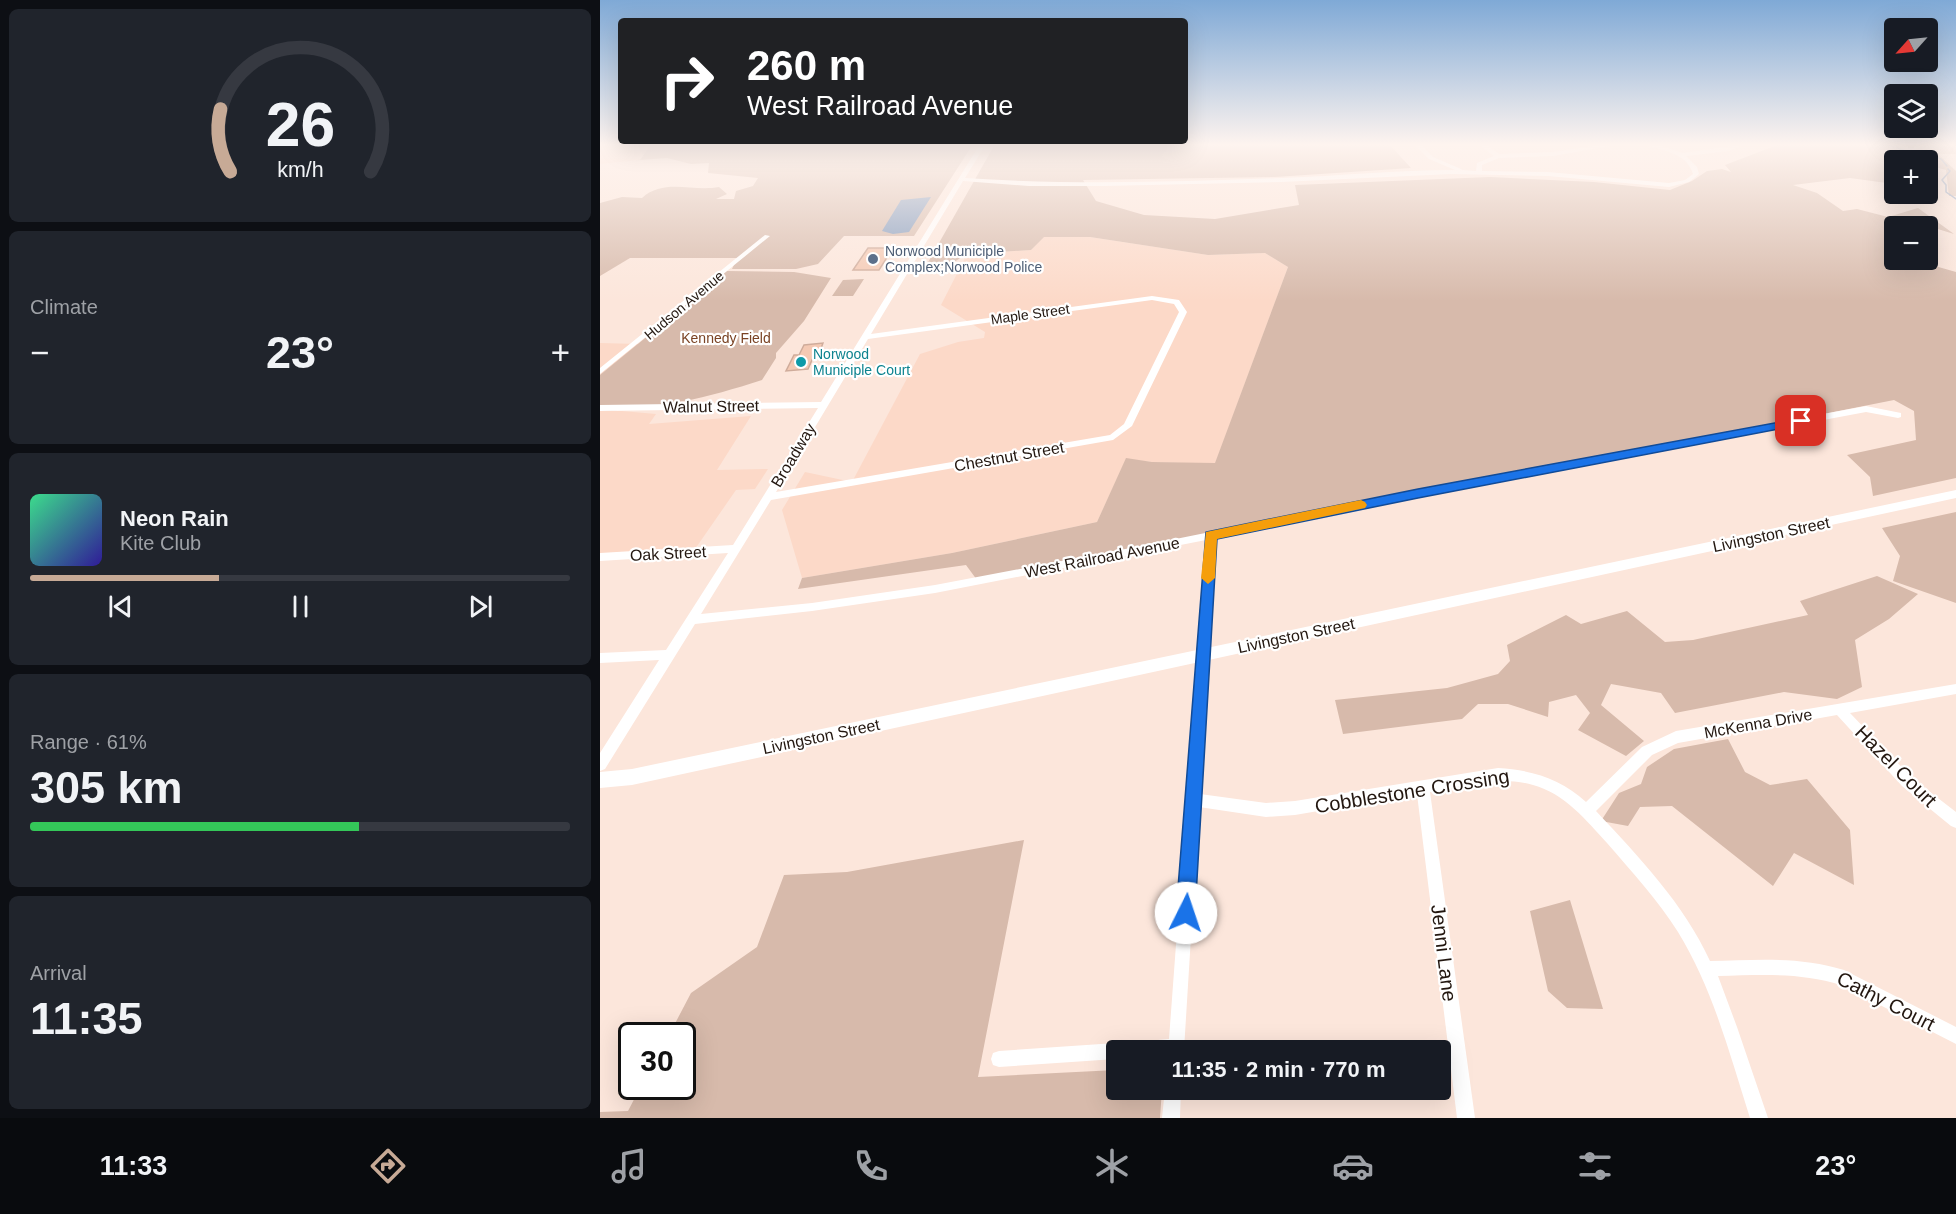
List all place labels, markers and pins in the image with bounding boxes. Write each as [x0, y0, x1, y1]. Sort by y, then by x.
place label: Norwood Municiple Complex;Norwood Police [885, 243, 1042, 275]
marker: Norwood Municiple Complex;Norwood Police [866, 252, 880, 266]
place label: Norwood Municiple Court [813, 346, 910, 378]
marker: Norwood Municiple Court [794, 355, 808, 369]
pin [1775, 395, 1826, 446]

